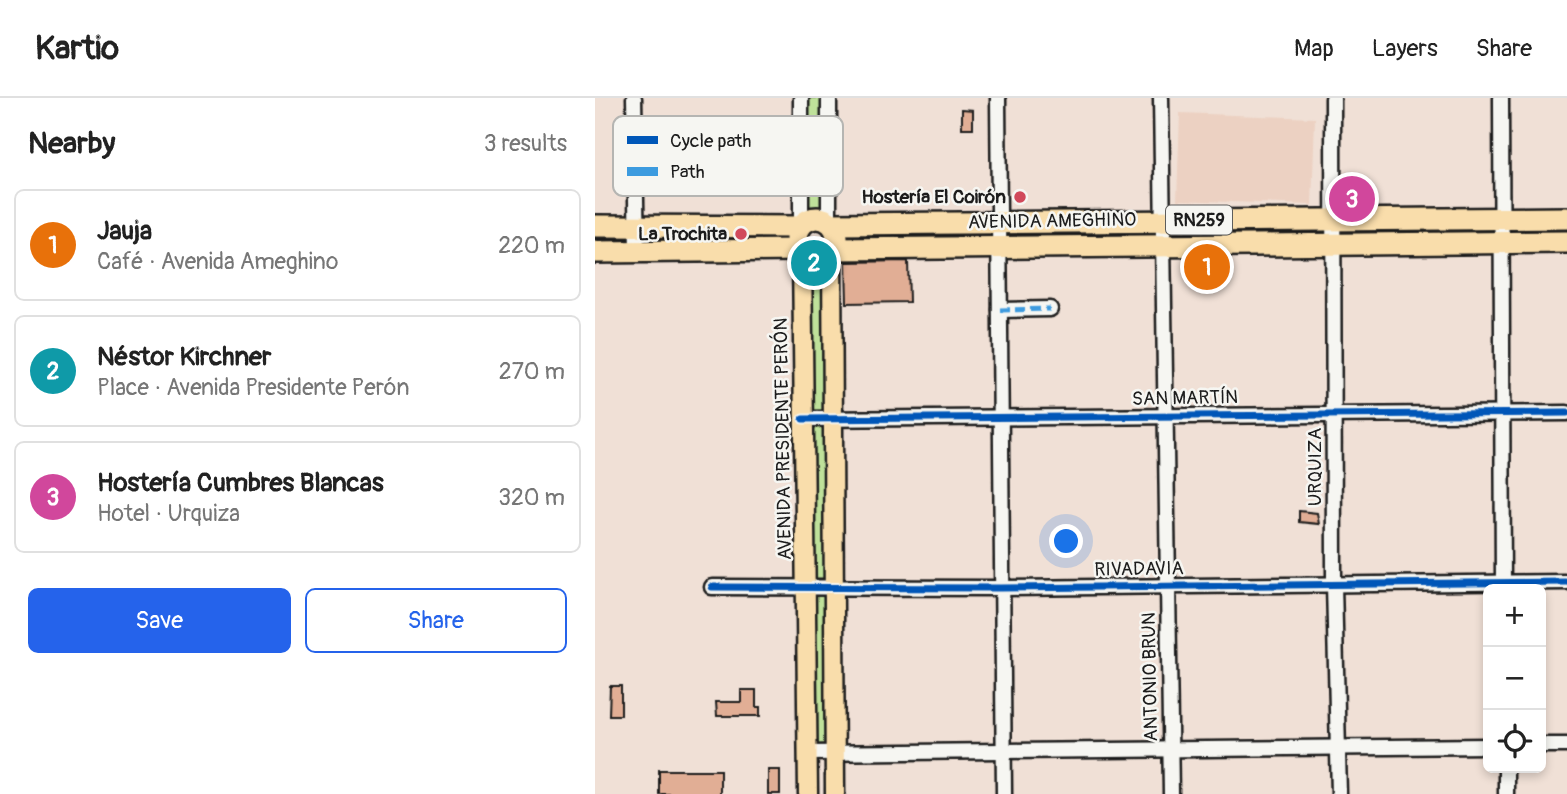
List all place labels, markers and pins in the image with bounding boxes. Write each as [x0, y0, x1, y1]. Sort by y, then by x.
pin: 3 [1329, 173, 1375, 225]
place label: Hostería El Coirón [861, 185, 1006, 209]
marker: Hostería El Coirón [1012, 189, 1028, 205]
place label: La Trochita [638, 222, 727, 246]
marker: La Trochita [733, 226, 749, 242]
pin: 2 [791, 237, 837, 289]
pin: 1 [1184, 241, 1230, 293]

